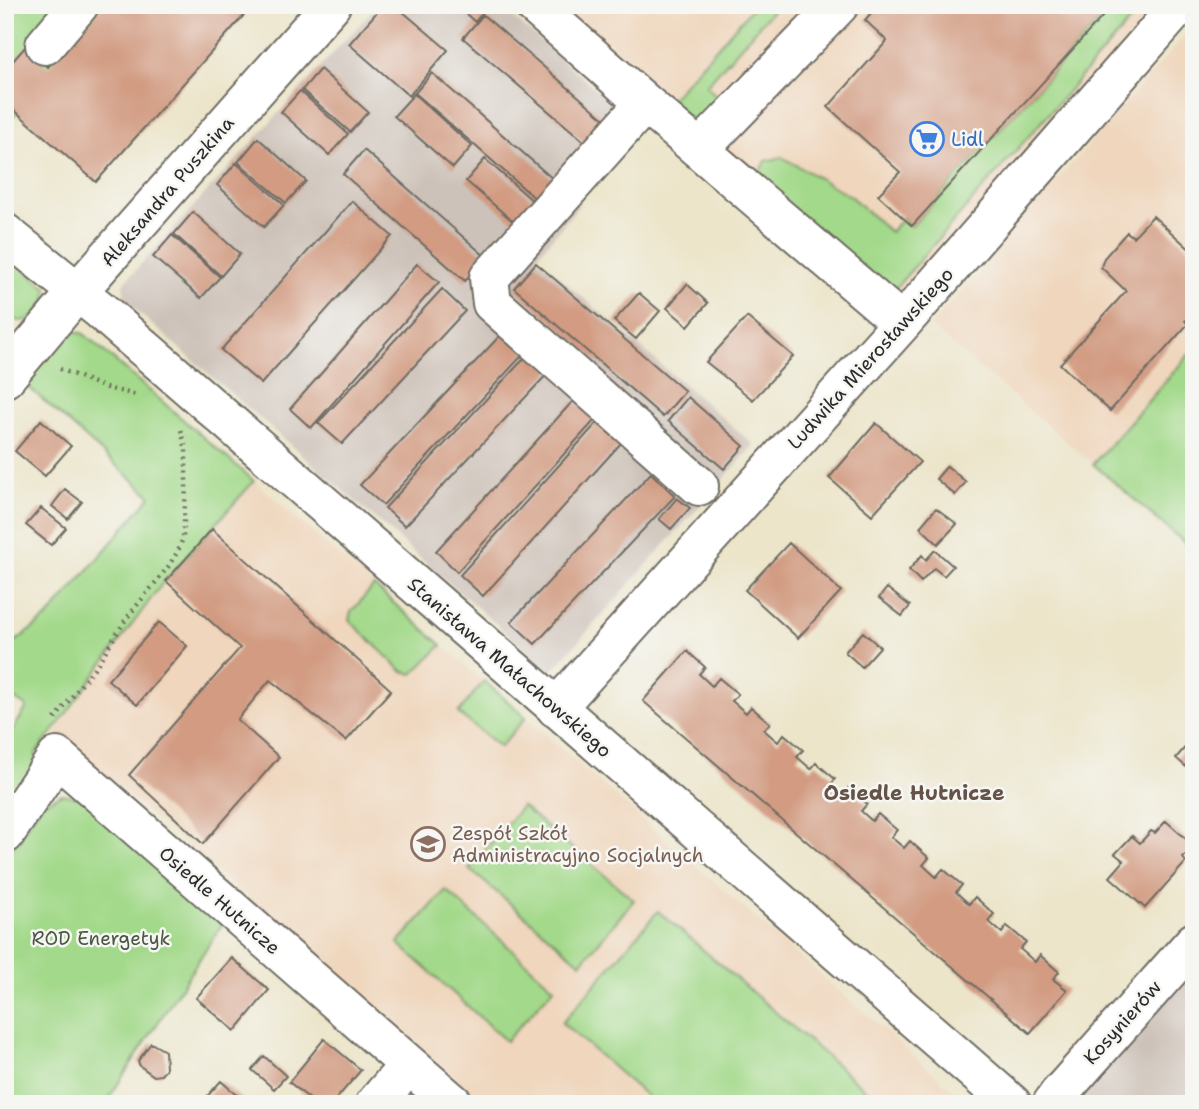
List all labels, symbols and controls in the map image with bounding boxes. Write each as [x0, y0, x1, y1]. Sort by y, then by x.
street label: Aleksandra Puszkina [95, 111, 240, 272]
supermarket icon: Lidl [908, 120, 946, 158]
place label: Lidl [951, 127, 984, 152]
street label: Ludwika Mierosławskiego [782, 262, 959, 455]
street label: Stanisława Małachowskiego [402, 572, 617, 763]
district label: Osiedle Hutnicze [823, 779, 1005, 807]
place label: Zespół Szkół Administracyjno Socjalnych [452, 821, 704, 868]
school or university icon: Zespół Szkół Administracyjno Socjalnych [409, 825, 447, 863]
street label: Osiedle Hutnicze [154, 841, 286, 960]
park label: ROD Energetyk [32, 926, 170, 951]
street label: Kosynierów [1078, 975, 1167, 1070]

